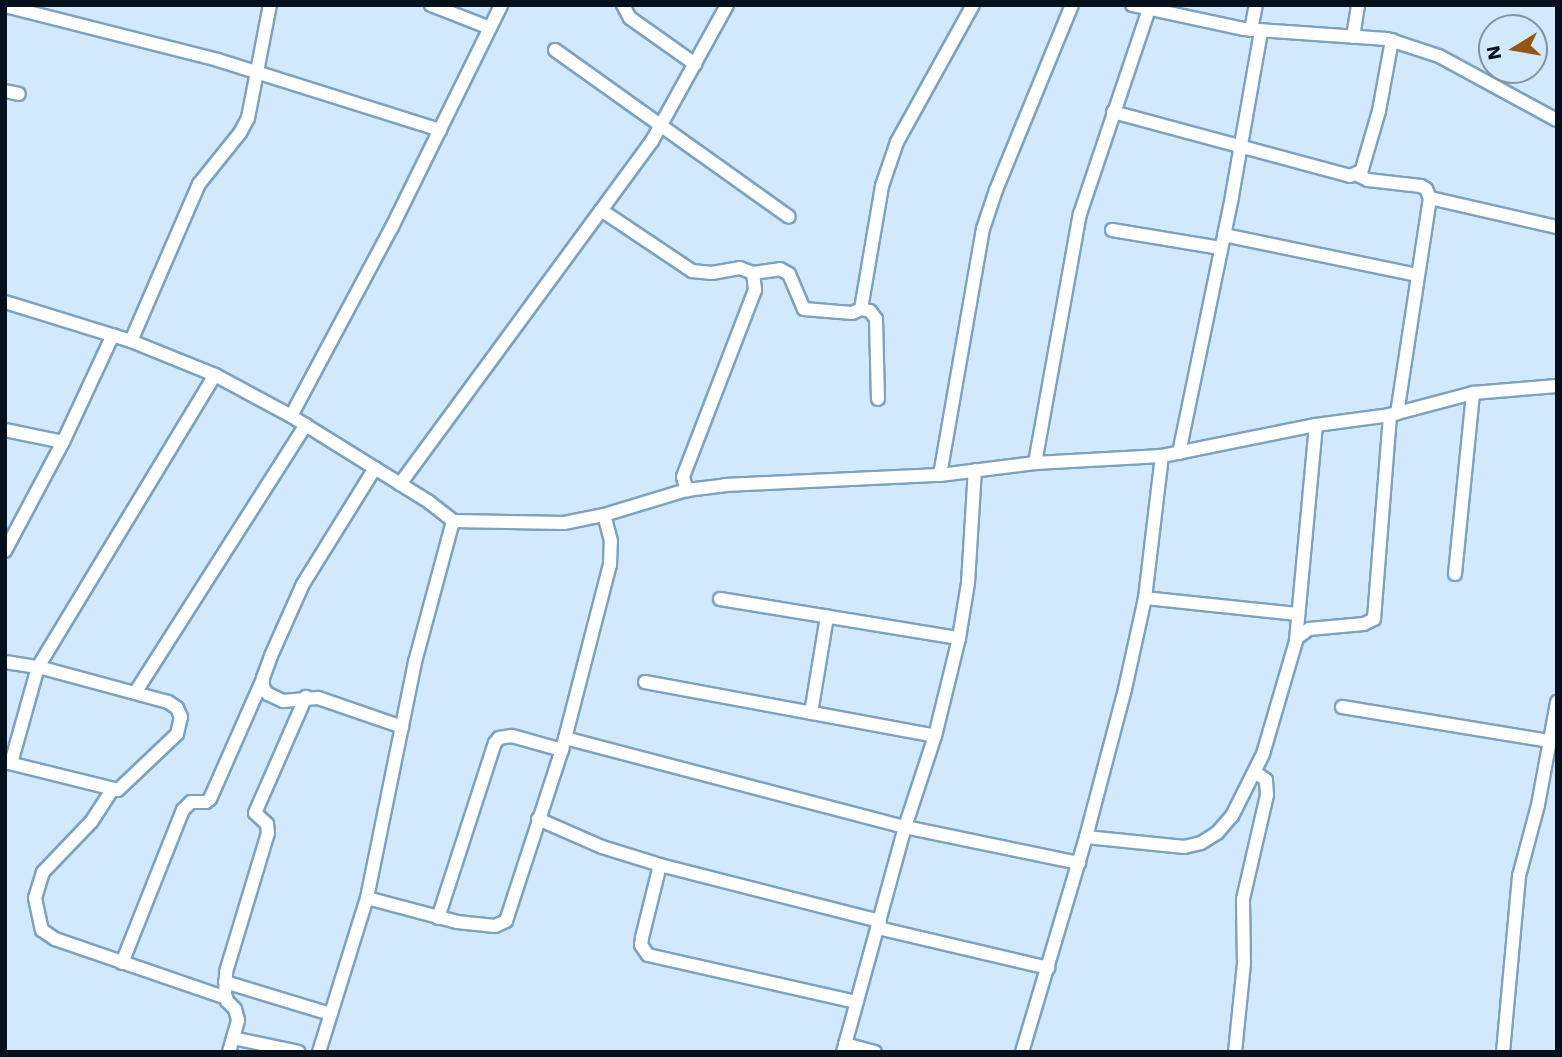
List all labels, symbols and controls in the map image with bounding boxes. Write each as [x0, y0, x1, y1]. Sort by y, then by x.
north arrow [1478, 14, 1548, 84]
text: N [1481, 44, 1506, 62]

